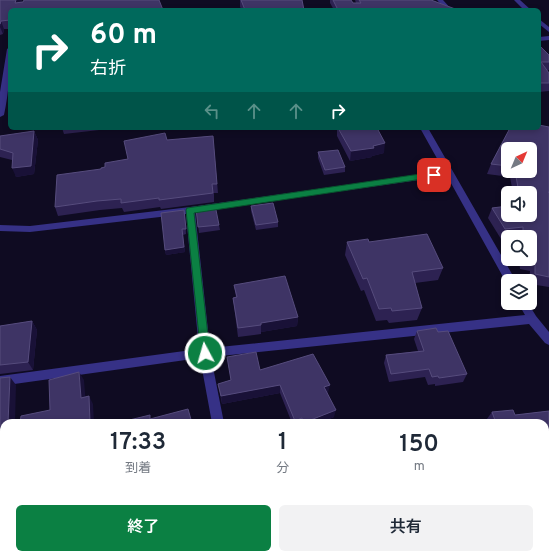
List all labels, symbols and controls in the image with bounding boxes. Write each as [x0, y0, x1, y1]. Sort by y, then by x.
text: 60 m [90, 18, 157, 54]
icon: right [24, 24, 76, 76]
text: 右折 [90, 58, 126, 81]
icon: left [201, 100, 223, 122]
icon: ahead [243, 100, 265, 122]
icon: ahead [285, 100, 307, 122]
icon: right [327, 100, 349, 122]
north arrow [501, 142, 537, 178]
map controls [501, 142, 537, 310]
pin [417, 158, 451, 192]
icon: arrive [423, 164, 445, 186]
button: sound [501, 186, 537, 222]
button: search [501, 230, 537, 266]
button: layers [501, 274, 537, 310]
position arrow [184, 332, 226, 374]
text: 17:33 [110, 428, 166, 458]
text: 1 [278, 428, 287, 458]
text: 150 [399, 430, 439, 460]
text: m [414, 459, 425, 475]
text: 到着 [125, 461, 151, 477]
text: 分 [276, 461, 289, 477]
button: 終了 [16, 505, 271, 551]
button: 共有 [279, 505, 533, 551]

